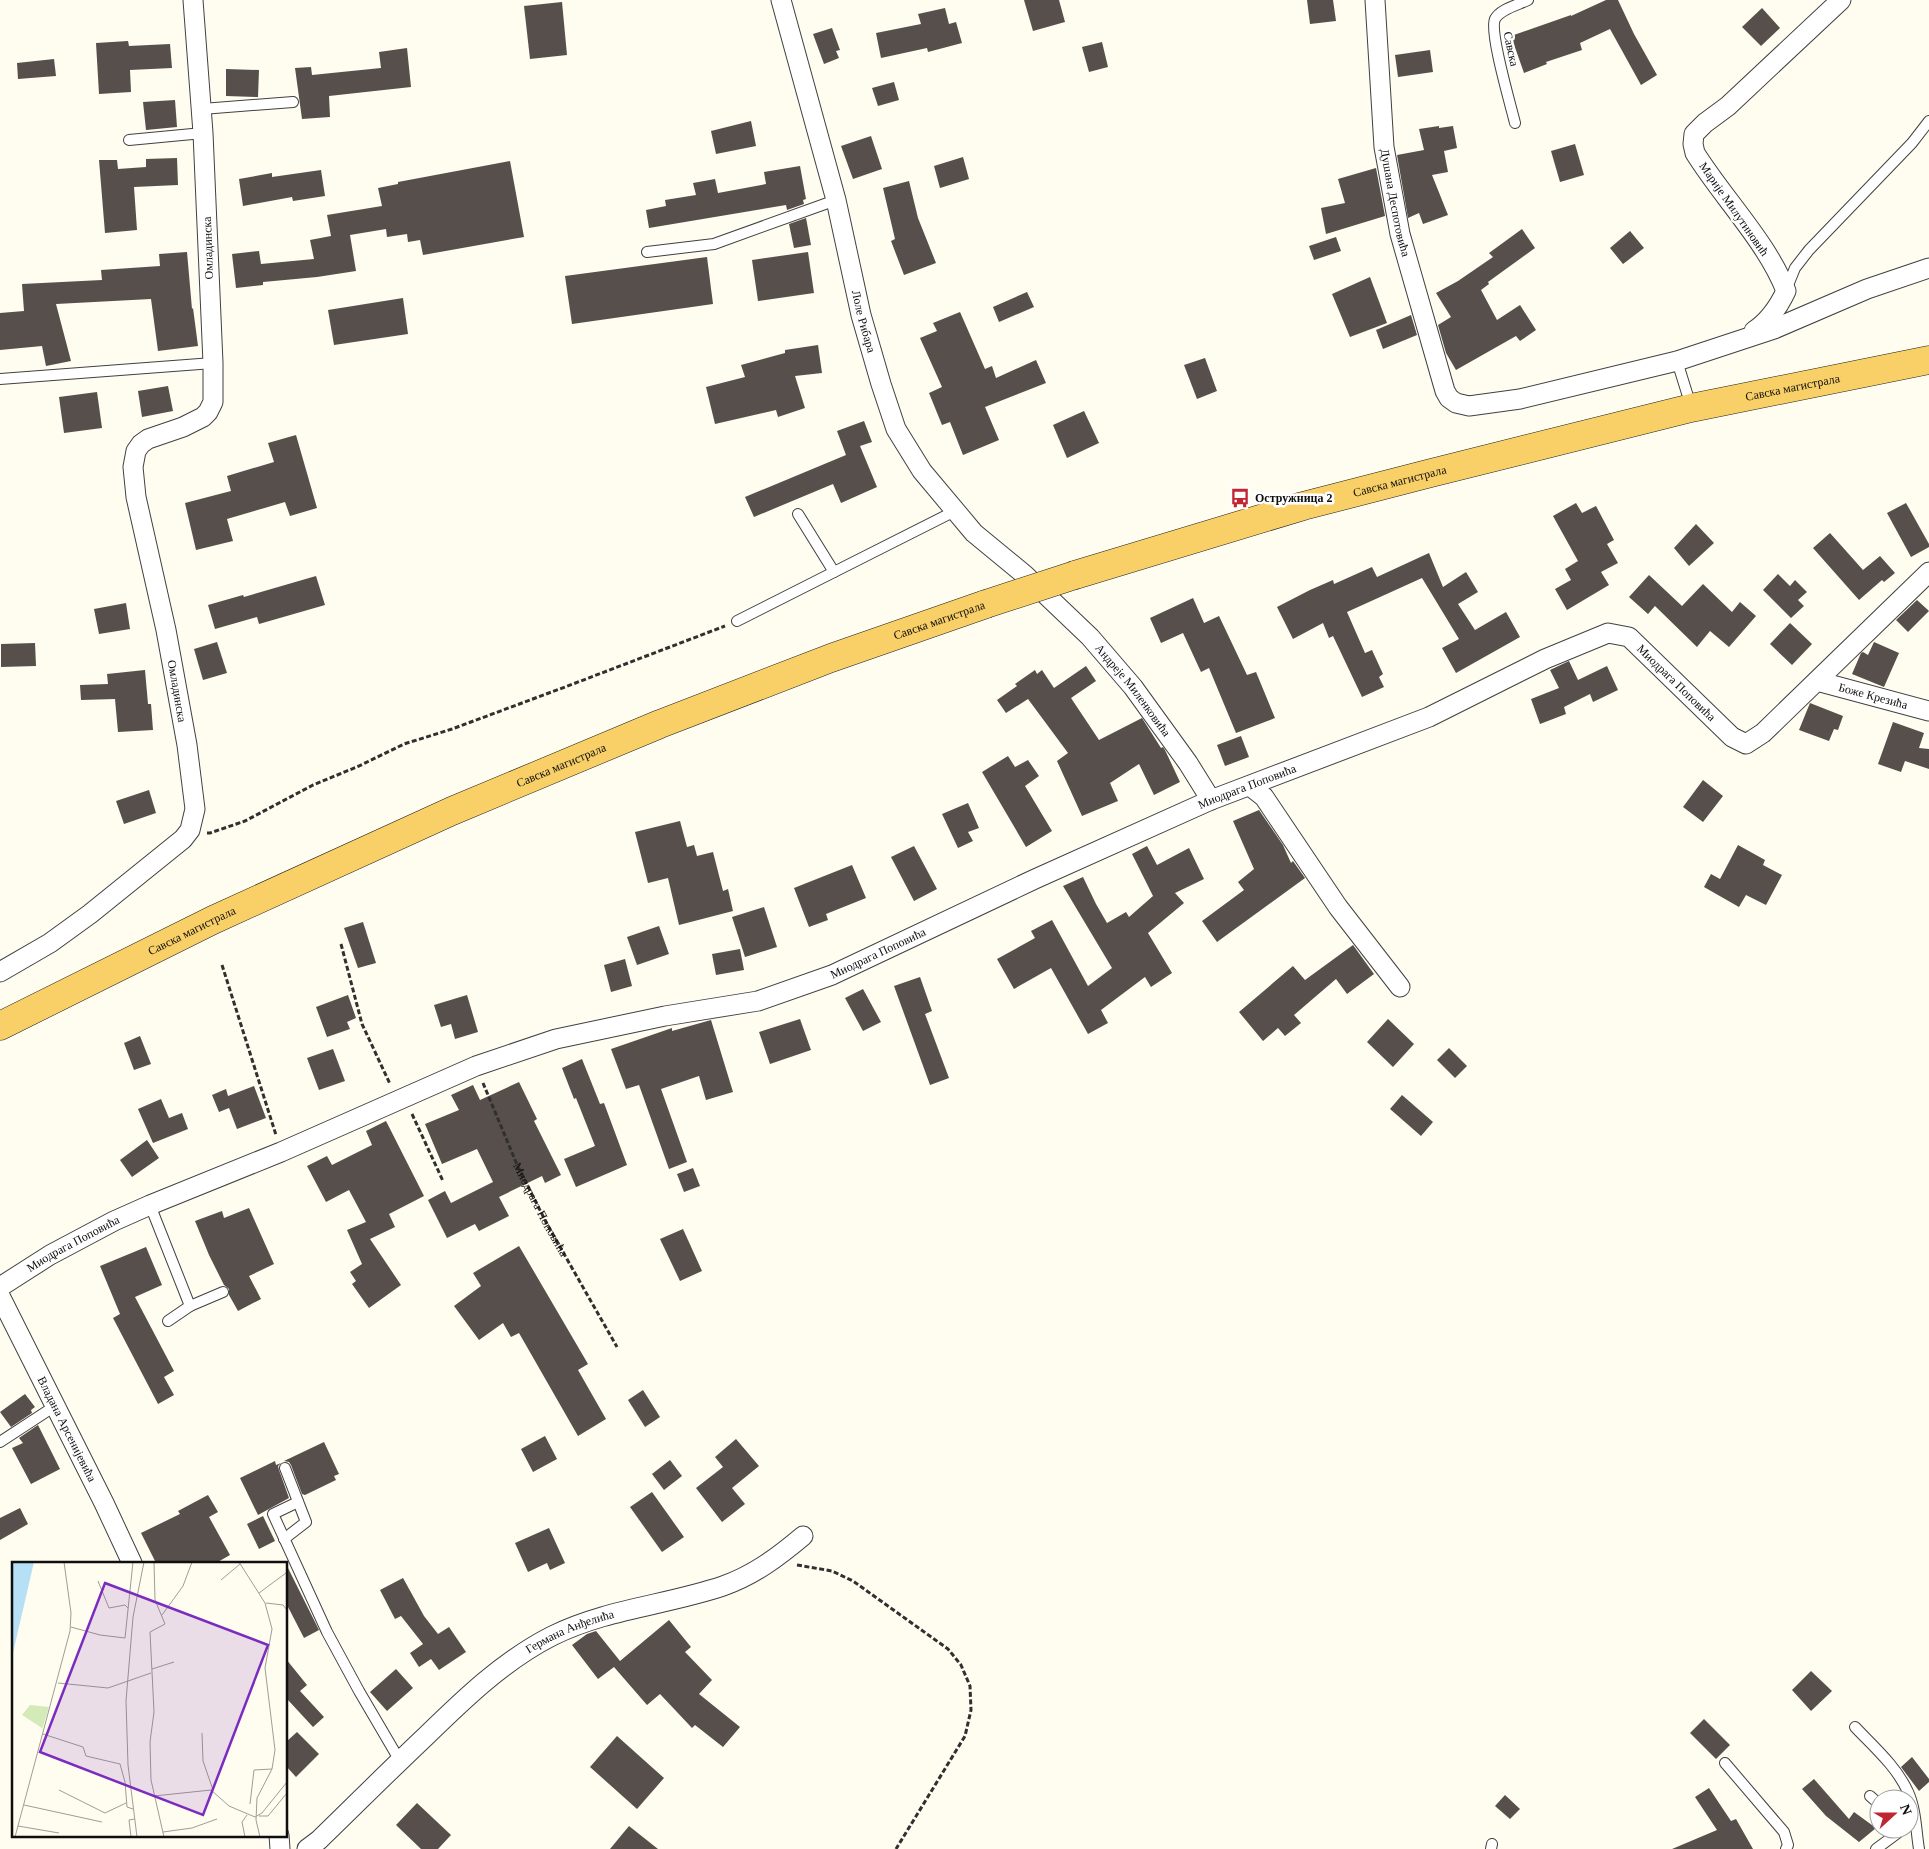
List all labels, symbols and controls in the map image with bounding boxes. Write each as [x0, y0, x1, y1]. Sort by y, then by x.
street label: Савска [1500, 30, 1522, 68]
street label: Душана Деспотовића [1377, 148, 1413, 259]
street label: Марије Милутиновић [1696, 159, 1772, 259]
street label: Омладинска [200, 216, 216, 280]
street label: Лоле Рибара [849, 289, 879, 355]
street label: Савска магистрала [1744, 371, 1842, 404]
street label: Савска магистрала [1351, 462, 1448, 500]
bus stop icon: Остружница 2 [1229, 487, 1251, 509]
place label: Остружница 2 [1255, 491, 1333, 505]
street label: Савска магистрала [892, 598, 987, 643]
street label: Андреје Миленковића [1092, 641, 1174, 740]
street label: Миодрага Поповића [1634, 642, 1719, 725]
street label: Омладинска [165, 659, 189, 724]
street label: Боже Крезића [1837, 680, 1910, 712]
street label: Савска магистрала [514, 740, 609, 790]
street label: Миодрага Поповића [1196, 761, 1299, 812]
street label: Савска магистрала [146, 903, 238, 958]
street label: Миодрага Поповића [828, 924, 929, 982]
street label: Миодрага Поповића [510, 1160, 571, 1259]
street label: Миодрага Поповића [24, 1212, 122, 1275]
street label: Владана Арсенијевића [35, 1374, 99, 1485]
inset map [12, 1562, 288, 1836]
street label: Германа Анђелића [523, 1607, 616, 1656]
north arrow [1869, 1789, 1919, 1839]
text: N [1897, 1802, 1914, 1817]

